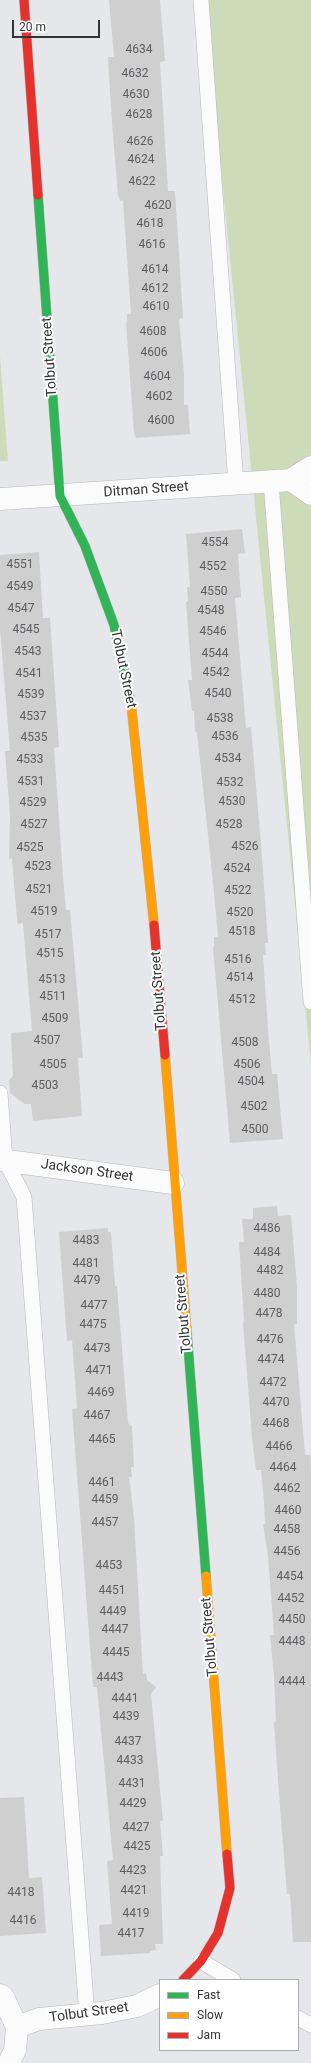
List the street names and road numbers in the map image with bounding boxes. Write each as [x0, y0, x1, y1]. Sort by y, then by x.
street label: Tolbut Street [39, 317, 61, 397]
street label: Ditman Street [103, 479, 189, 501]
street label: Tolbut Street [107, 628, 139, 710]
street label: Tolbut Street [148, 951, 170, 1031]
street label: Jackson Street [40, 1156, 134, 1186]
street label: Tolbut Street [172, 1274, 196, 1354]
street label: Tolbut Street [198, 1597, 222, 1677]
street label: Tolbut Street [48, 1999, 130, 2027]

